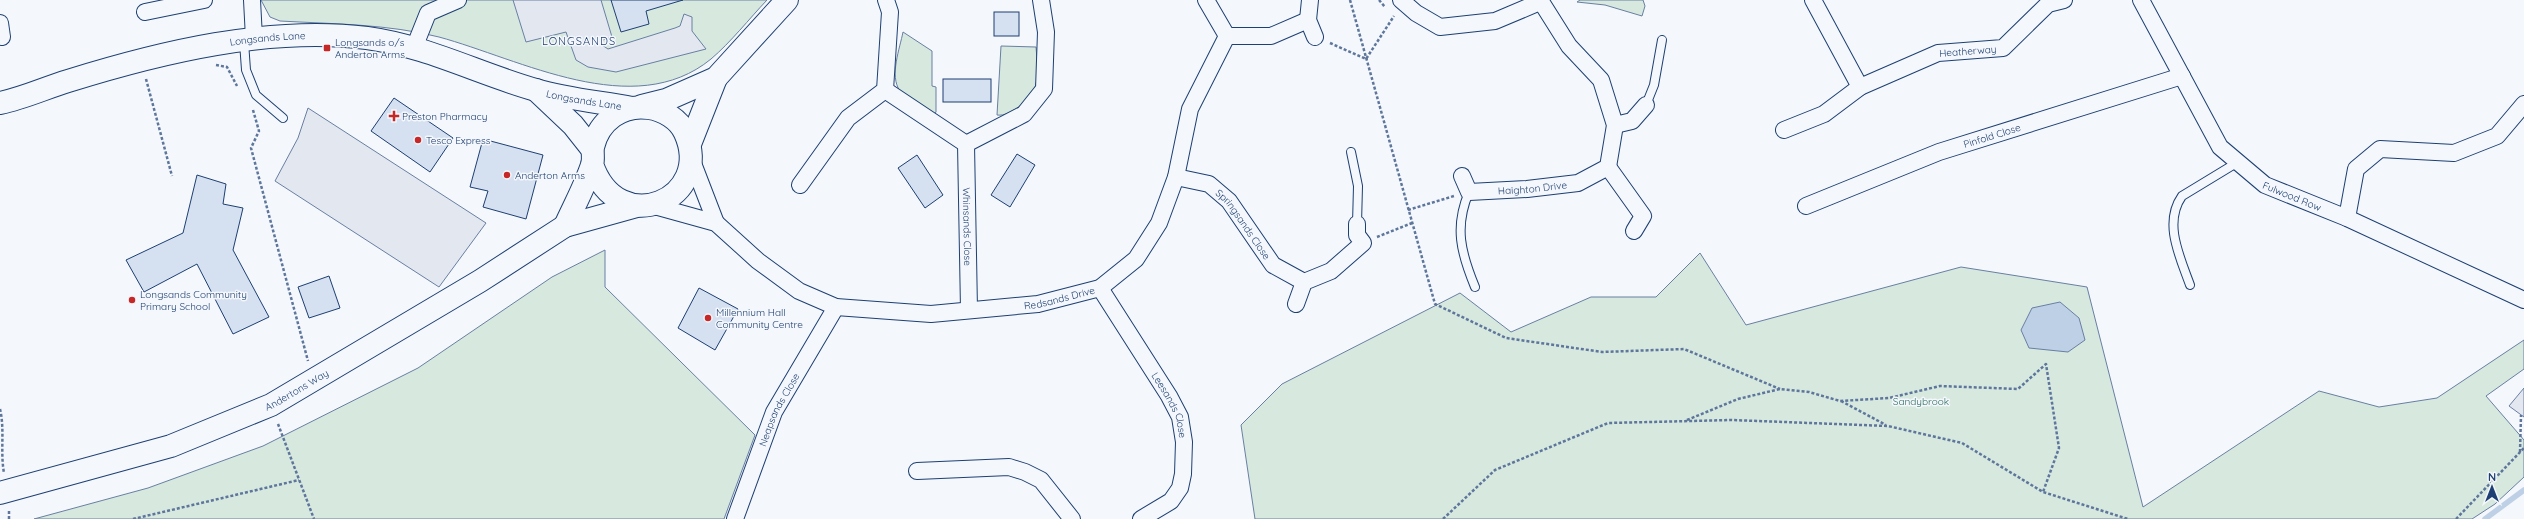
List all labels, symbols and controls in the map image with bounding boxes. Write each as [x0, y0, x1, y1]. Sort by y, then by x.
street label: Longsands Lane [229, 29, 306, 48]
district label: LONGSANDS [542, 34, 616, 48]
place label: Longsands o/s Anderton Arms [335, 36, 405, 61]
street label: Heatherway [1939, 42, 1997, 59]
marker: Longsands o/s Anderton Arms [322, 43, 332, 53]
street label: Longsands Lane [545, 87, 623, 113]
place label: Preston Pharmacy [402, 110, 487, 123]
marker: Preston Pharmacy [389, 111, 399, 121]
street label: Pinfold Close [1962, 120, 2022, 151]
place label: Tesco Express [426, 134, 491, 147]
marker: Tesco Express [413, 135, 423, 145]
place label: Anderton Arms [515, 169, 585, 182]
marker: Anderton Arms [502, 170, 512, 180]
street label: Haighton Drive [1497, 178, 1568, 197]
street label: Fulwood Row [2261, 178, 2324, 214]
street label: Springsands Close [1213, 186, 1274, 262]
street label: Whinsands Close [960, 187, 975, 266]
street label: Redsands Drive [1023, 283, 1096, 312]
place label: Longsands Community Primary School [140, 288, 247, 313]
marker: Longsands Community Primary School [127, 295, 137, 305]
place label: Millennium Hall Community Centre [716, 306, 803, 331]
marker: Millennium Hall Community Centre [703, 313, 713, 323]
street label: Andertons Way [263, 366, 331, 413]
street label: Neapsands Close [756, 370, 802, 448]
street label: Leesands Close [1149, 370, 1190, 439]
park label: Sandybrook [1893, 395, 1949, 408]
north arrow [2472, 467, 2512, 507]
text: N [2488, 470, 2496, 484]

